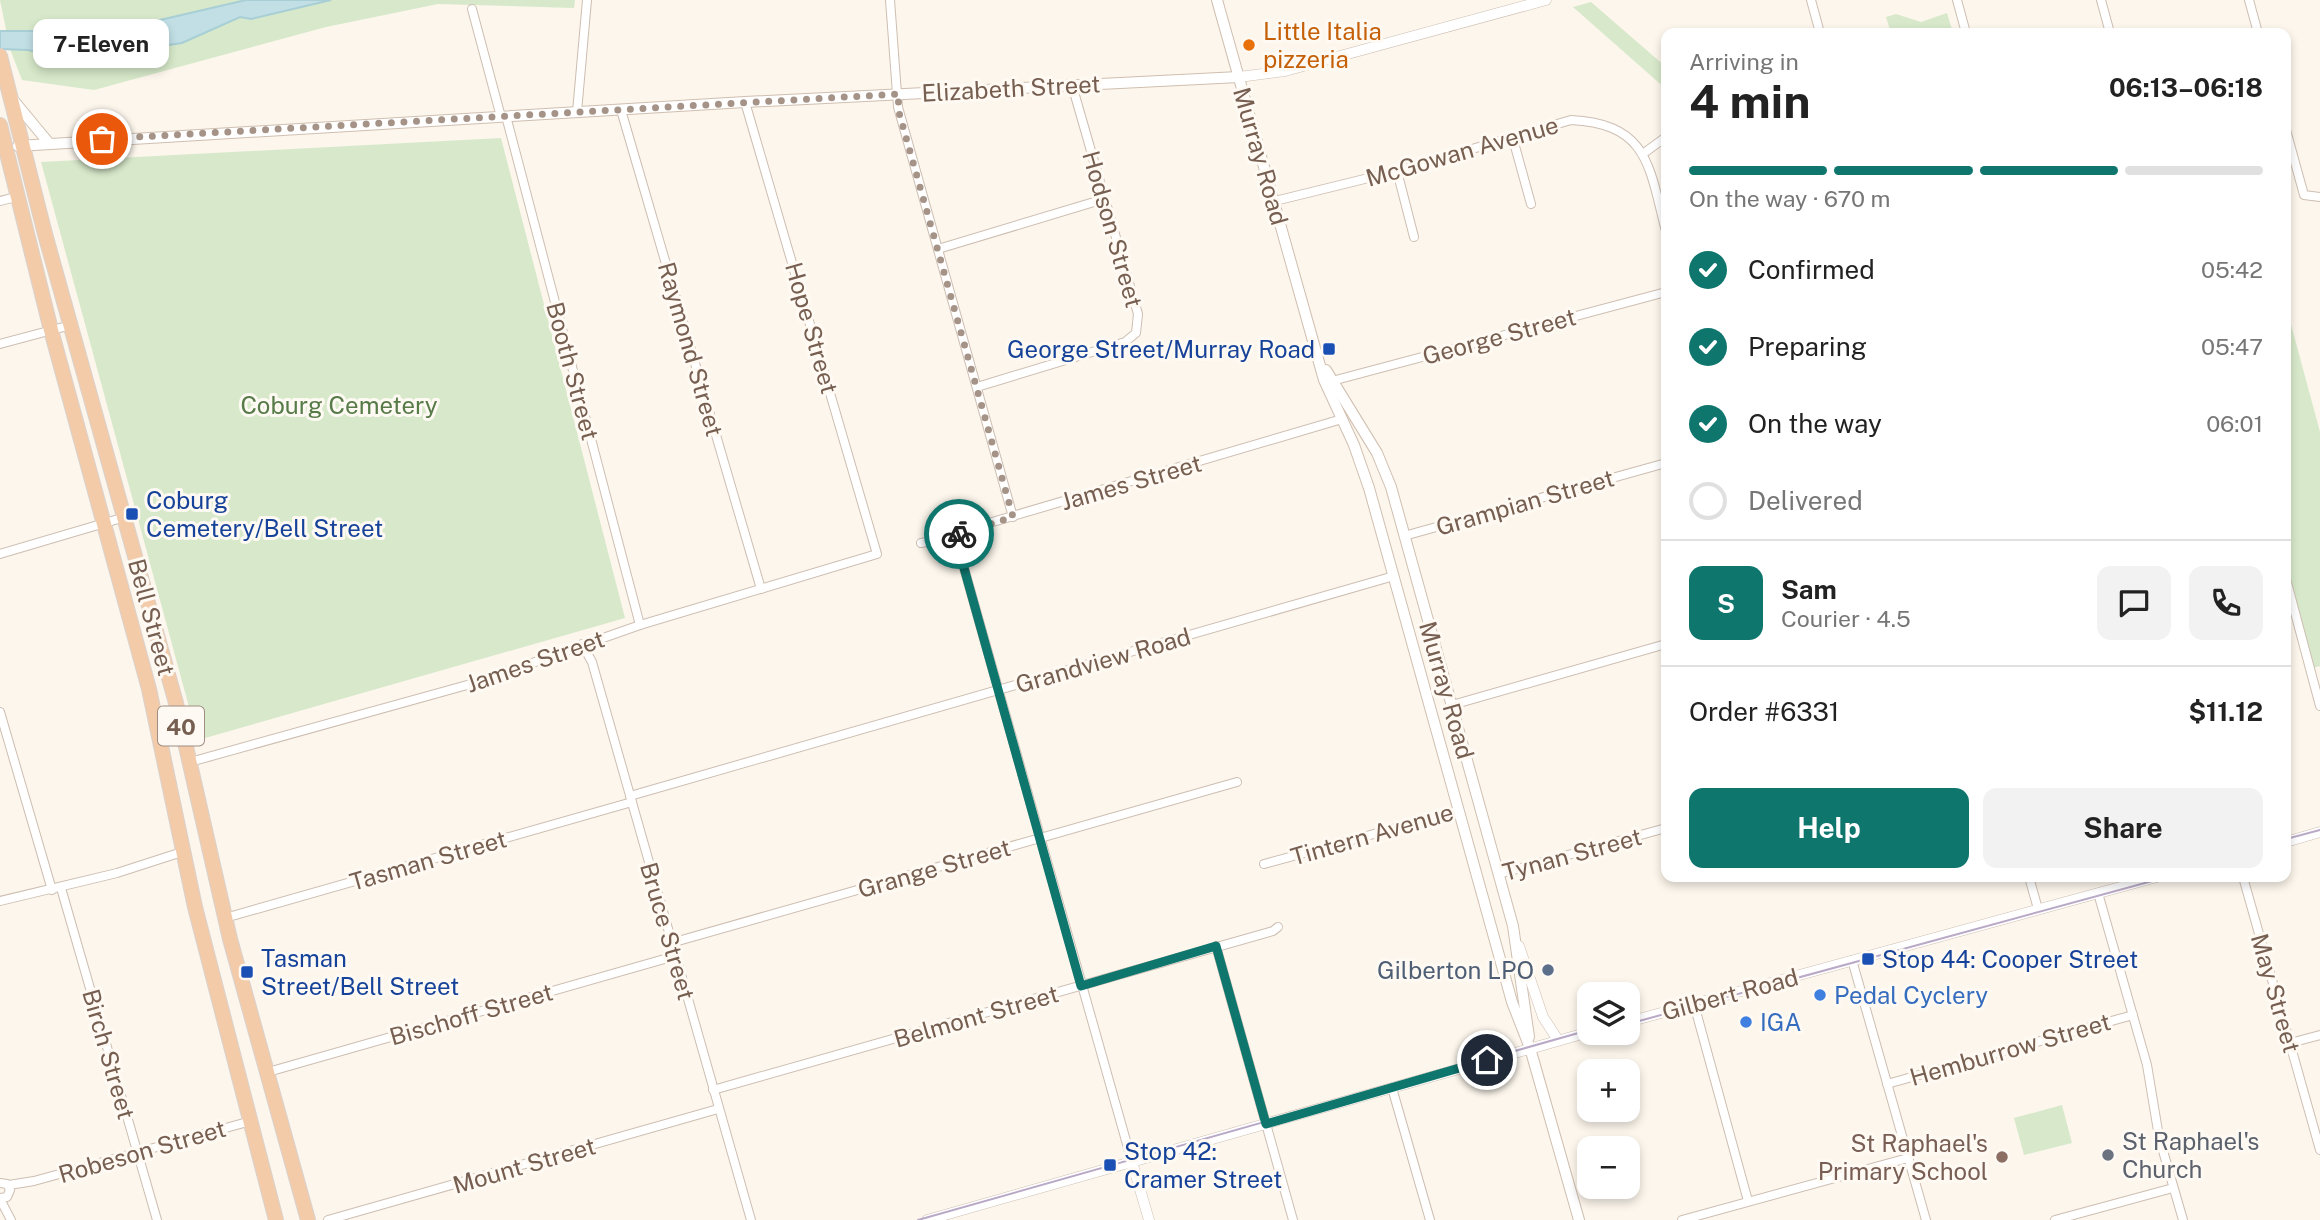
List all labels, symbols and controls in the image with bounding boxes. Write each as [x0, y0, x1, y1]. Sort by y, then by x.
place label: Little Italia pizzeria [1263, 17, 1382, 73]
callout: 7-Eleven [34, 20, 170, 69]
text: 7-Eleven [53, 30, 149, 57]
marker: Little Italia pizzeria [1241, 37, 1257, 53]
text: Arriving in [1689, 48, 1799, 75]
street label: Elizabeth Street [921, 69, 1101, 107]
text: 06:13–06:18 [2109, 72, 2263, 103]
text: 4 min [1689, 74, 1810, 128]
street label: Murray Road [1228, 84, 1294, 228]
pin [72, 109, 132, 169]
street label: McGowan Avenue [1363, 110, 1561, 192]
icon: bag [83, 120, 121, 158]
street label: Hodson Street [1077, 147, 1149, 311]
text: On the way · 670 m [1689, 185, 1890, 212]
icon: check [1689, 251, 1727, 289]
text: Confirmed [1748, 254, 1875, 285]
text: 05:42 [2201, 256, 2263, 283]
street label: Raymond Street [653, 259, 729, 439]
street label: Hope Street [780, 259, 844, 397]
street label: Booth Street [541, 299, 605, 443]
street label: George Street [1419, 302, 1579, 370]
icon: check [1689, 328, 1727, 366]
text: Preparing [1748, 331, 1867, 362]
text: 05:47 [2201, 333, 2263, 360]
place label: George Street/Murray Road [1007, 335, 1315, 363]
marker: George Street/Murray Road [1321, 341, 1337, 357]
park label: Coburg Cemetery [240, 391, 438, 419]
icon: check [1689, 405, 1727, 443]
text: On the way [1748, 408, 1882, 439]
text: 06:01 [2206, 410, 2263, 437]
street label: James Street [1058, 449, 1204, 515]
street label: Grampian Street [1433, 463, 1617, 541]
text: Delivered [1748, 485, 1863, 516]
place label: Coburg Cemetery/Bell Street [146, 486, 383, 542]
courier [924, 499, 994, 569]
marker: Coburg Cemetery/Bell Street [124, 506, 140, 522]
icon: bike [940, 515, 978, 553]
street label: Bell Street [123, 555, 181, 679]
button: chat [2097, 566, 2171, 640]
button: phone [2189, 566, 2263, 640]
text: Sam [1781, 574, 1837, 605]
text: S [1717, 588, 1735, 619]
text: Courier · 4.5 [1781, 605, 1911, 632]
street label: Murray Road [1414, 618, 1480, 762]
street label: Grandview Road [1012, 622, 1194, 698]
street label: James Street [462, 624, 608, 698]
text: Order #6331 [1689, 696, 1839, 727]
text: $11.12 [2188, 696, 2263, 727]
road number: 40 [158, 706, 204, 746]
button: Help [1689, 788, 1969, 868]
button: Share [1983, 788, 2263, 868]
street label: Tintern Avenue [1288, 797, 1456, 871]
street label: Tynan Street [1499, 822, 1645, 886]
street label: Tasman Street [346, 824, 510, 896]
street label: Grange Street [854, 833, 1014, 903]
street label: Bruce Street [635, 859, 701, 1003]
street label: May Street [2246, 930, 2306, 1056]
place label: Tasman Street/Bell Street [261, 944, 459, 1000]
place label: Stop 44: Cooper Street [1882, 945, 2138, 973]
marker: Stop 44: Cooper Street [1860, 951, 1876, 967]
place label: Gilberton LPO [1377, 956, 1534, 984]
marker: Gilberton LPO [1540, 962, 1556, 978]
street label: Gilbert Road [1659, 962, 1801, 1026]
marker: Tasman Street/Bell Street [239, 964, 255, 980]
street label: Bischoff Street [386, 977, 556, 1051]
street label: Belmont Street [891, 979, 1061, 1053]
place label: Pedal Cyclery [1834, 981, 1988, 1009]
map controls [1577, 982, 1640, 1199]
button: layers [1577, 982, 1640, 1045]
street label: Birch Street [77, 986, 141, 1122]
marker: Pedal Cyclery [1812, 987, 1828, 1003]
street label: Hemburrow Street [1906, 1007, 2114, 1091]
place label: IGA [1760, 1008, 1802, 1036]
marker: IGA [1738, 1014, 1754, 1030]
pin [1457, 1030, 1517, 1090]
icon: home [1468, 1041, 1506, 1079]
button: + [1577, 1059, 1640, 1122]
street label: Robeson Street [55, 1114, 229, 1188]
place label: St Raphael's Church [2122, 1127, 2260, 1183]
place label: St Raphael's Primary School [1818, 1129, 1988, 1185]
street label: Mount Street [449, 1131, 599, 1199]
button: − [1577, 1136, 1640, 1199]
place label: Stop 42: Cramer Street [1124, 1137, 1282, 1193]
marker: St Raphael's Church [2100, 1147, 2116, 1163]
marker: St Raphael's Primary School [1994, 1149, 2010, 1165]
marker: Stop 42: Cramer Street [1102, 1157, 1118, 1173]

